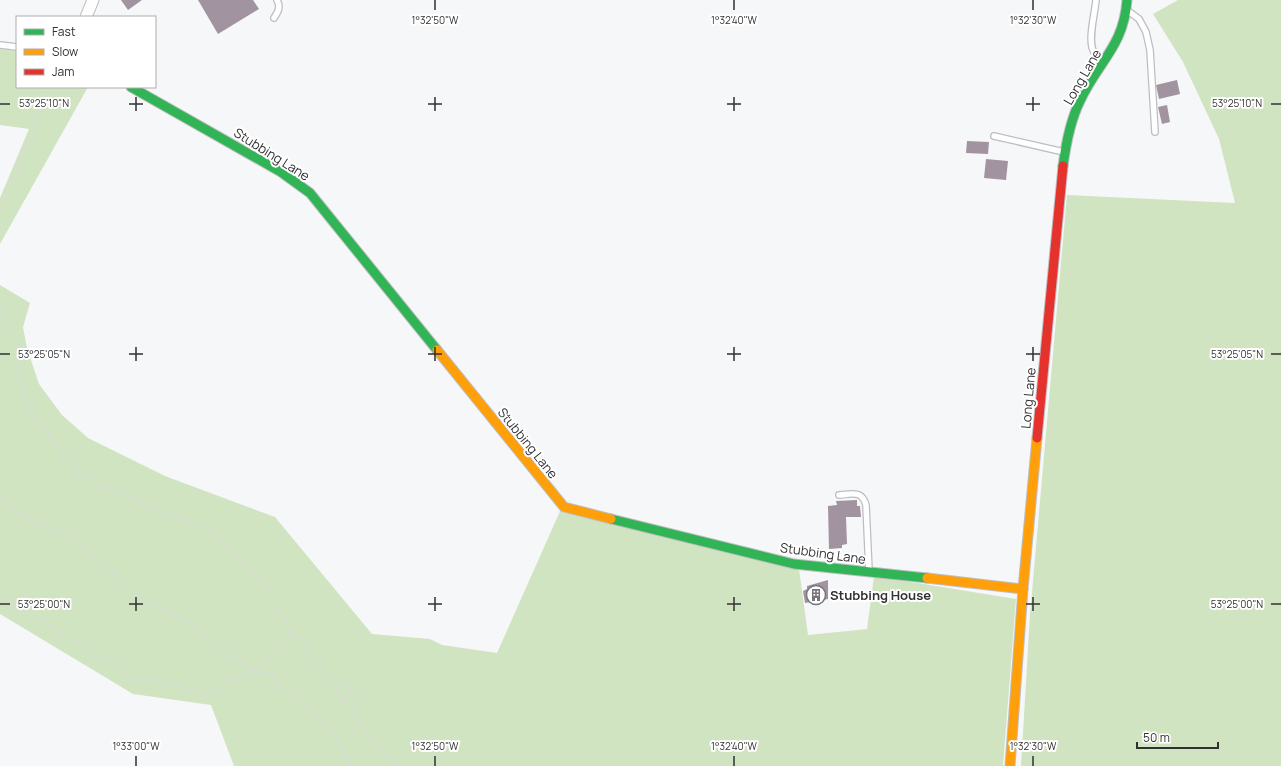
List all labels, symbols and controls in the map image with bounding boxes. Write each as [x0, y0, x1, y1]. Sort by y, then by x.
text: 1°32'50"W [412, 13, 459, 27]
text: 1°32'40"W [711, 13, 758, 27]
text: 1°32'30"W [1010, 13, 1057, 27]
legend [16, 16, 156, 88]
text: Fast [52, 23, 76, 40]
text: Slow [52, 43, 78, 60]
street label: Long Lane [1059, 46, 1105, 108]
text: Jam [52, 63, 74, 80]
text: 53°25'10"N [19, 96, 69, 110]
text: 53°25'10"N [1212, 96, 1262, 110]
street label: Stubbing Lane [231, 123, 314, 185]
text: 53°25'05"N [18, 347, 70, 361]
text: 53°25'05"N [1211, 347, 1263, 361]
street label: Long Lane [1016, 366, 1040, 429]
street label: Stubbing Lane [494, 404, 562, 483]
street label: Stubbing Lane [779, 538, 867, 568]
building icon: Stubbing House [805, 584, 827, 606]
place label: Stubbing House [830, 586, 931, 604]
text: 53°25'00"N [18, 597, 70, 611]
text: 53°25'00"N [1211, 597, 1263, 611]
scale bar [1137, 724, 1218, 750]
text: 50 m [1143, 729, 1170, 746]
text: 1°33'00"W [112, 739, 160, 753]
text: 1°32'50"W [412, 739, 459, 753]
text: 1°32'40"W [711, 739, 758, 753]
text: 1°32'30"W [1010, 739, 1057, 753]

